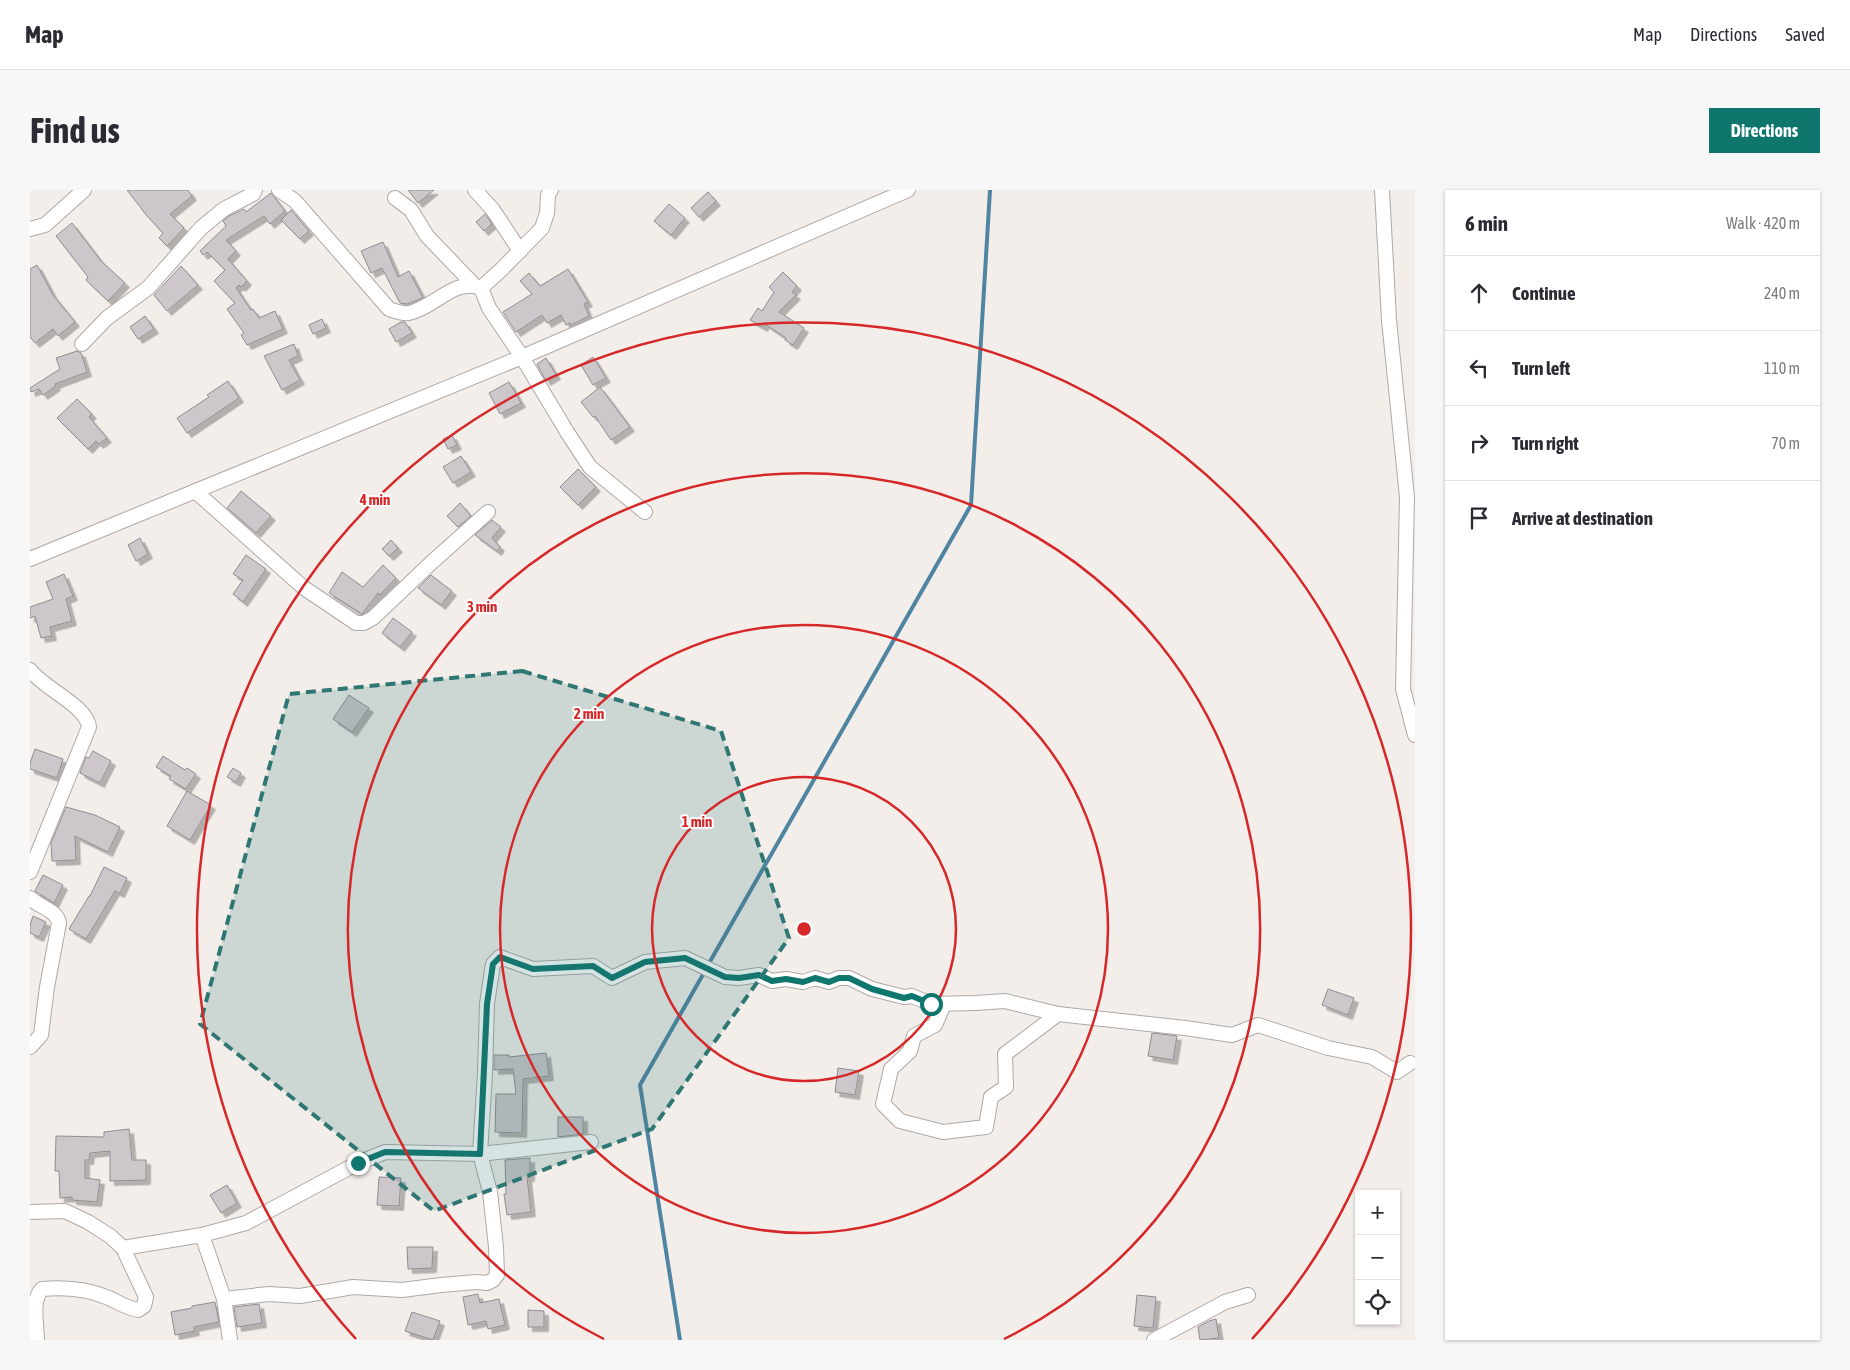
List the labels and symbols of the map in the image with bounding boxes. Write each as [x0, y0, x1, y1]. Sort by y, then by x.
text: 4 min [359, 491, 390, 508]
text: 3 min [467, 598, 497, 615]
text: 2 min [574, 705, 604, 722]
text: 1 min [682, 813, 712, 830]
centre of rings [795, 920, 813, 938]
route start [920, 993, 943, 1016]
route end [347, 1152, 370, 1175]

